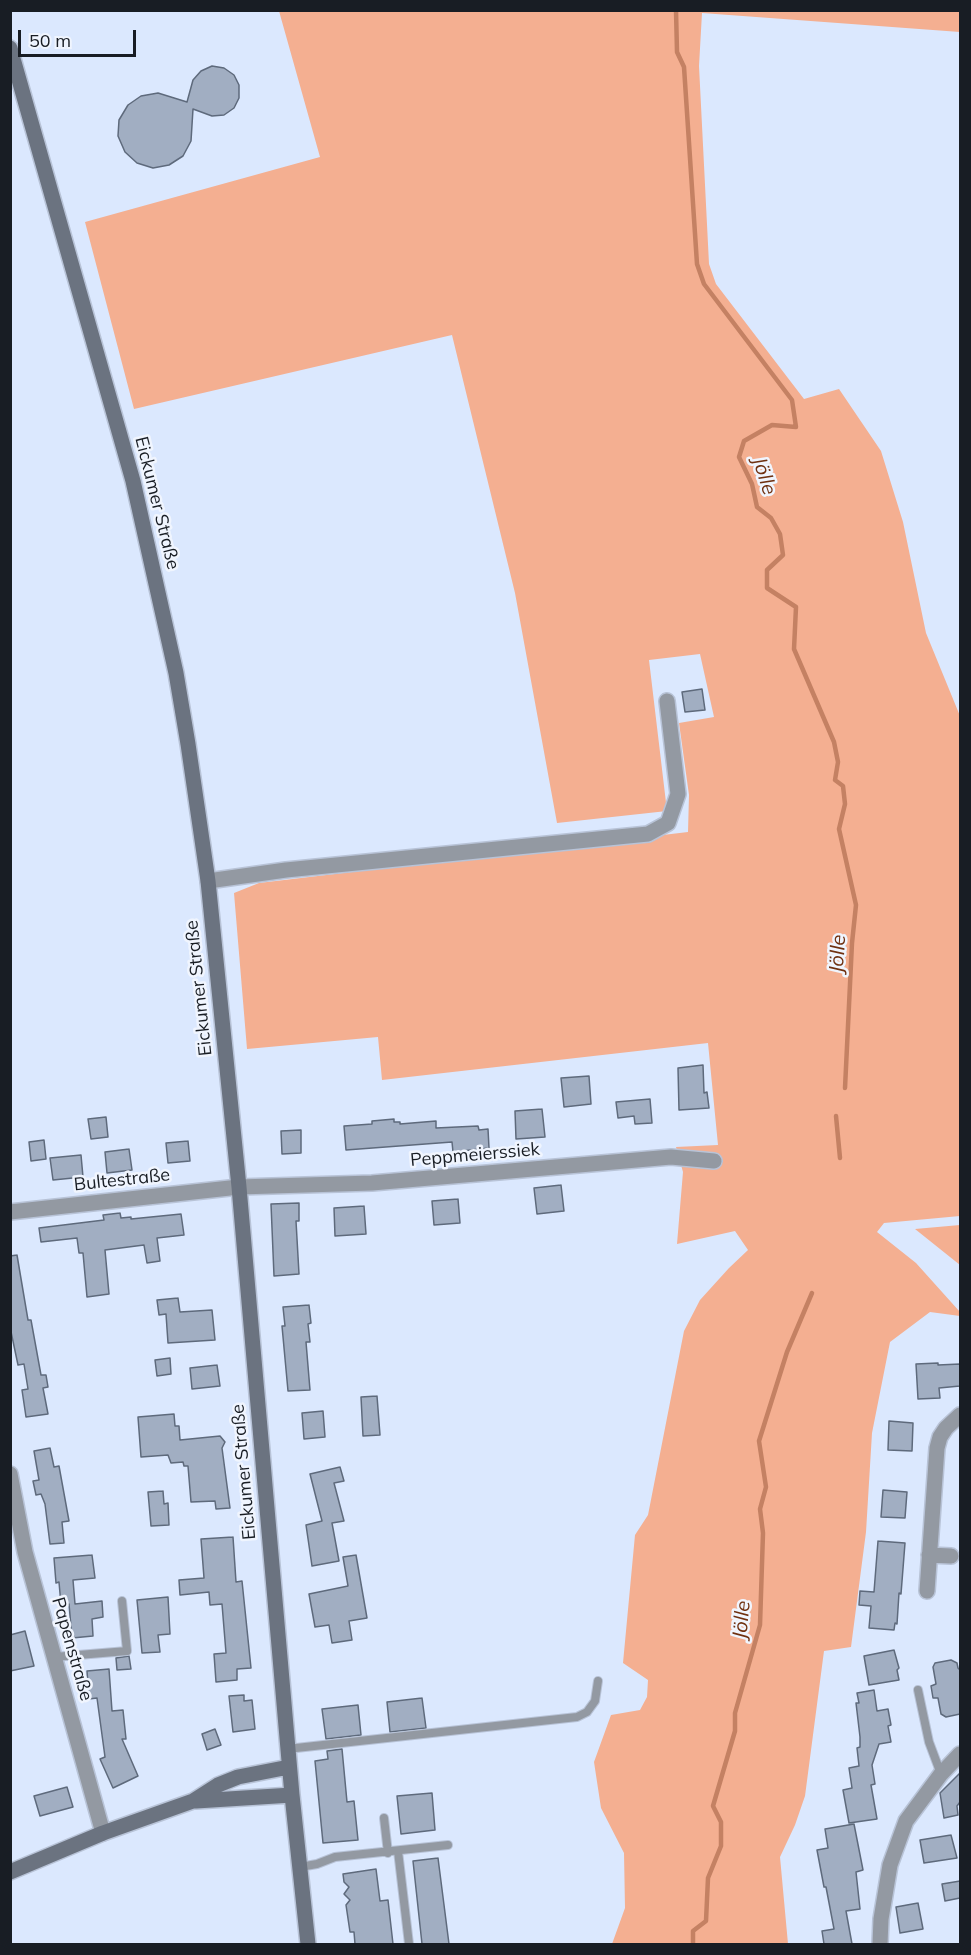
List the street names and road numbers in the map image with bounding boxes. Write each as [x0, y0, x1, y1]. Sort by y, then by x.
street label: Eickumer Straße [130, 434, 184, 572]
street label: Eickumer Straße [181, 919, 217, 1057]
street label: Peppmeierssiek [409, 1139, 541, 1171]
street label: Bultestraße [73, 1164, 171, 1196]
street label: Eickumer Straße [227, 1403, 261, 1541]
street label: Papenstraße [47, 1595, 97, 1703]

